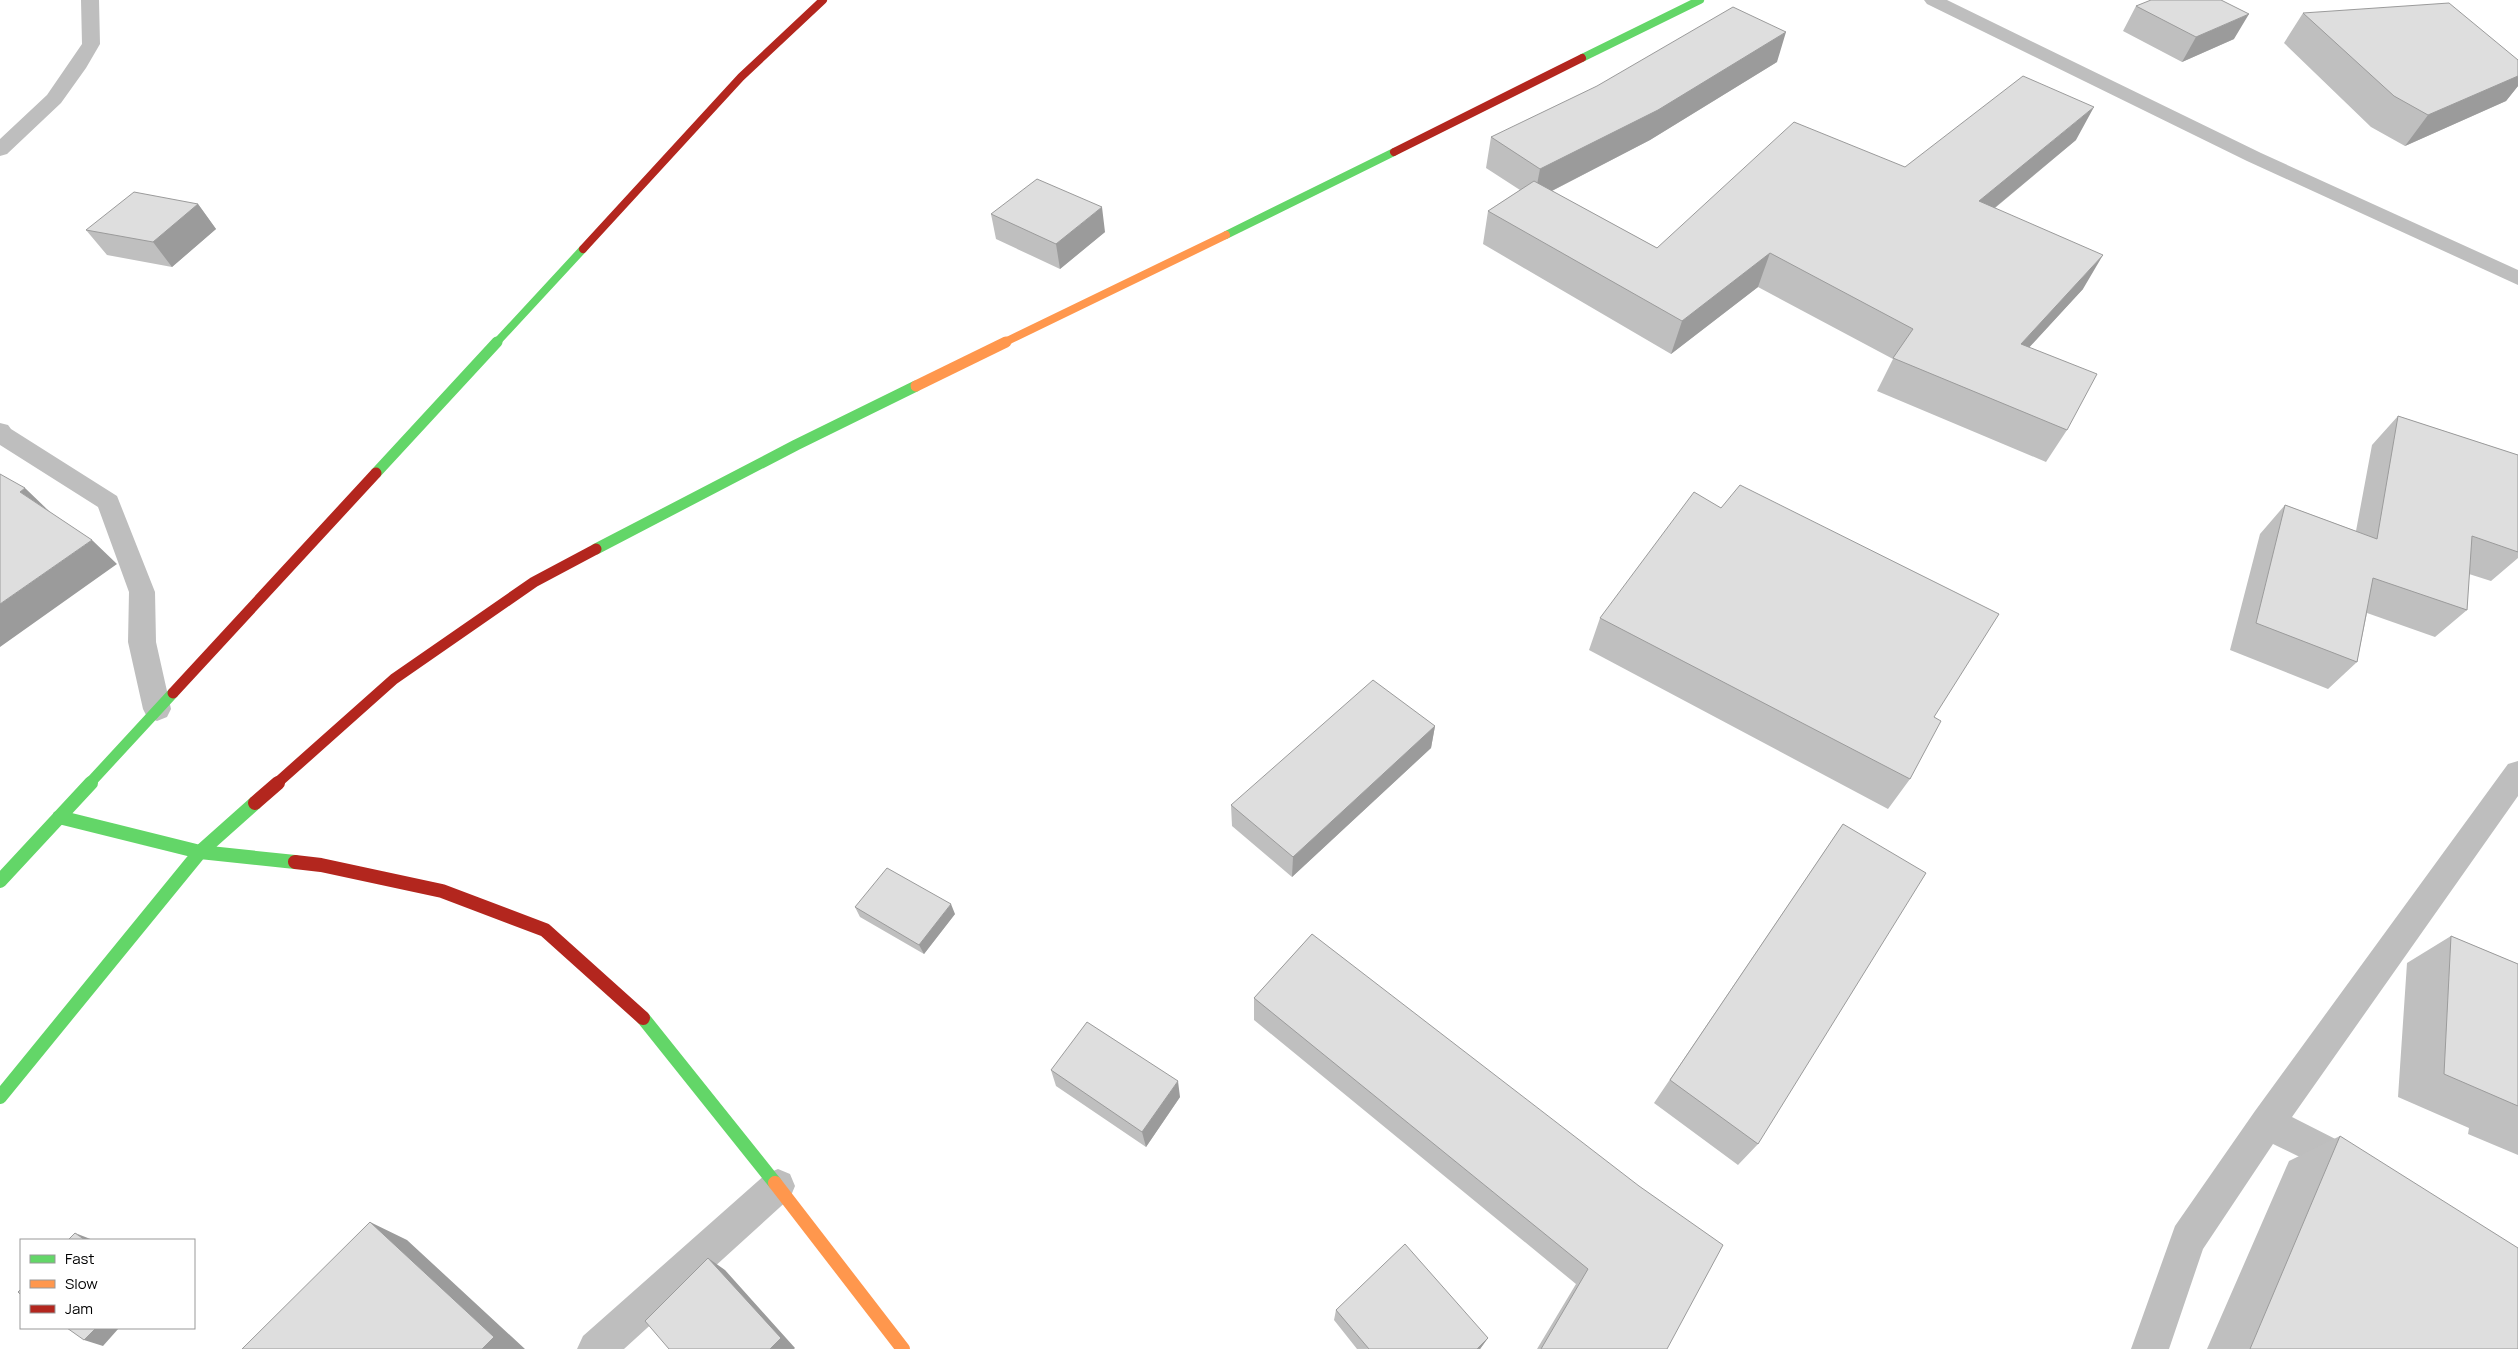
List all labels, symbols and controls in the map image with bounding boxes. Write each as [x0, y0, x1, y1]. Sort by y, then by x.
legend [20, 1239, 195, 1329]
text: Fast [65, 1248, 94, 1269]
text: Slow [65, 1273, 98, 1294]
text: Jam [65, 1298, 93, 1319]

